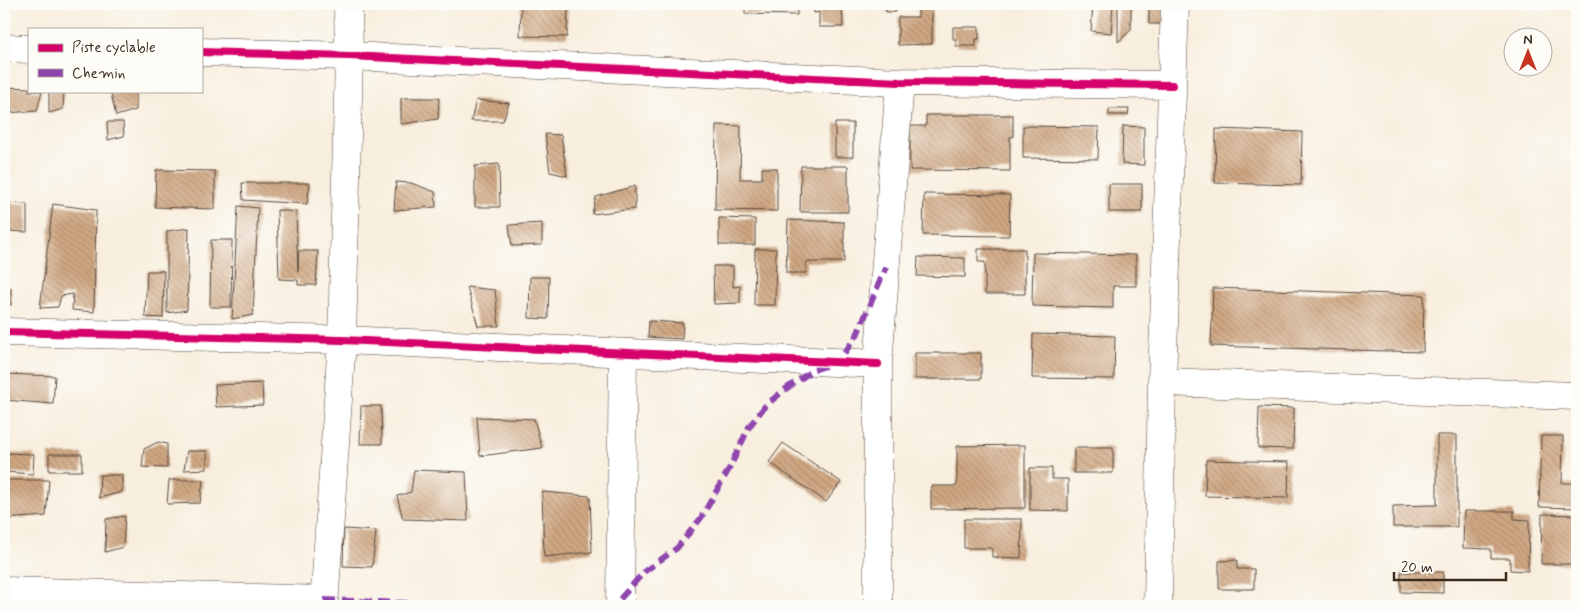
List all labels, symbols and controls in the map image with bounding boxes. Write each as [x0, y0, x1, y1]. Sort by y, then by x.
legend [28, 28, 202, 92]
north arrow [1504, 28, 1554, 78]
text: N [1523, 31, 1533, 49]
text: Piste cyclable [72, 38, 156, 58]
text: Chemin [72, 64, 125, 84]
scale bar [1394, 550, 1506, 582]
text: 20 m [1401, 558, 1433, 578]

